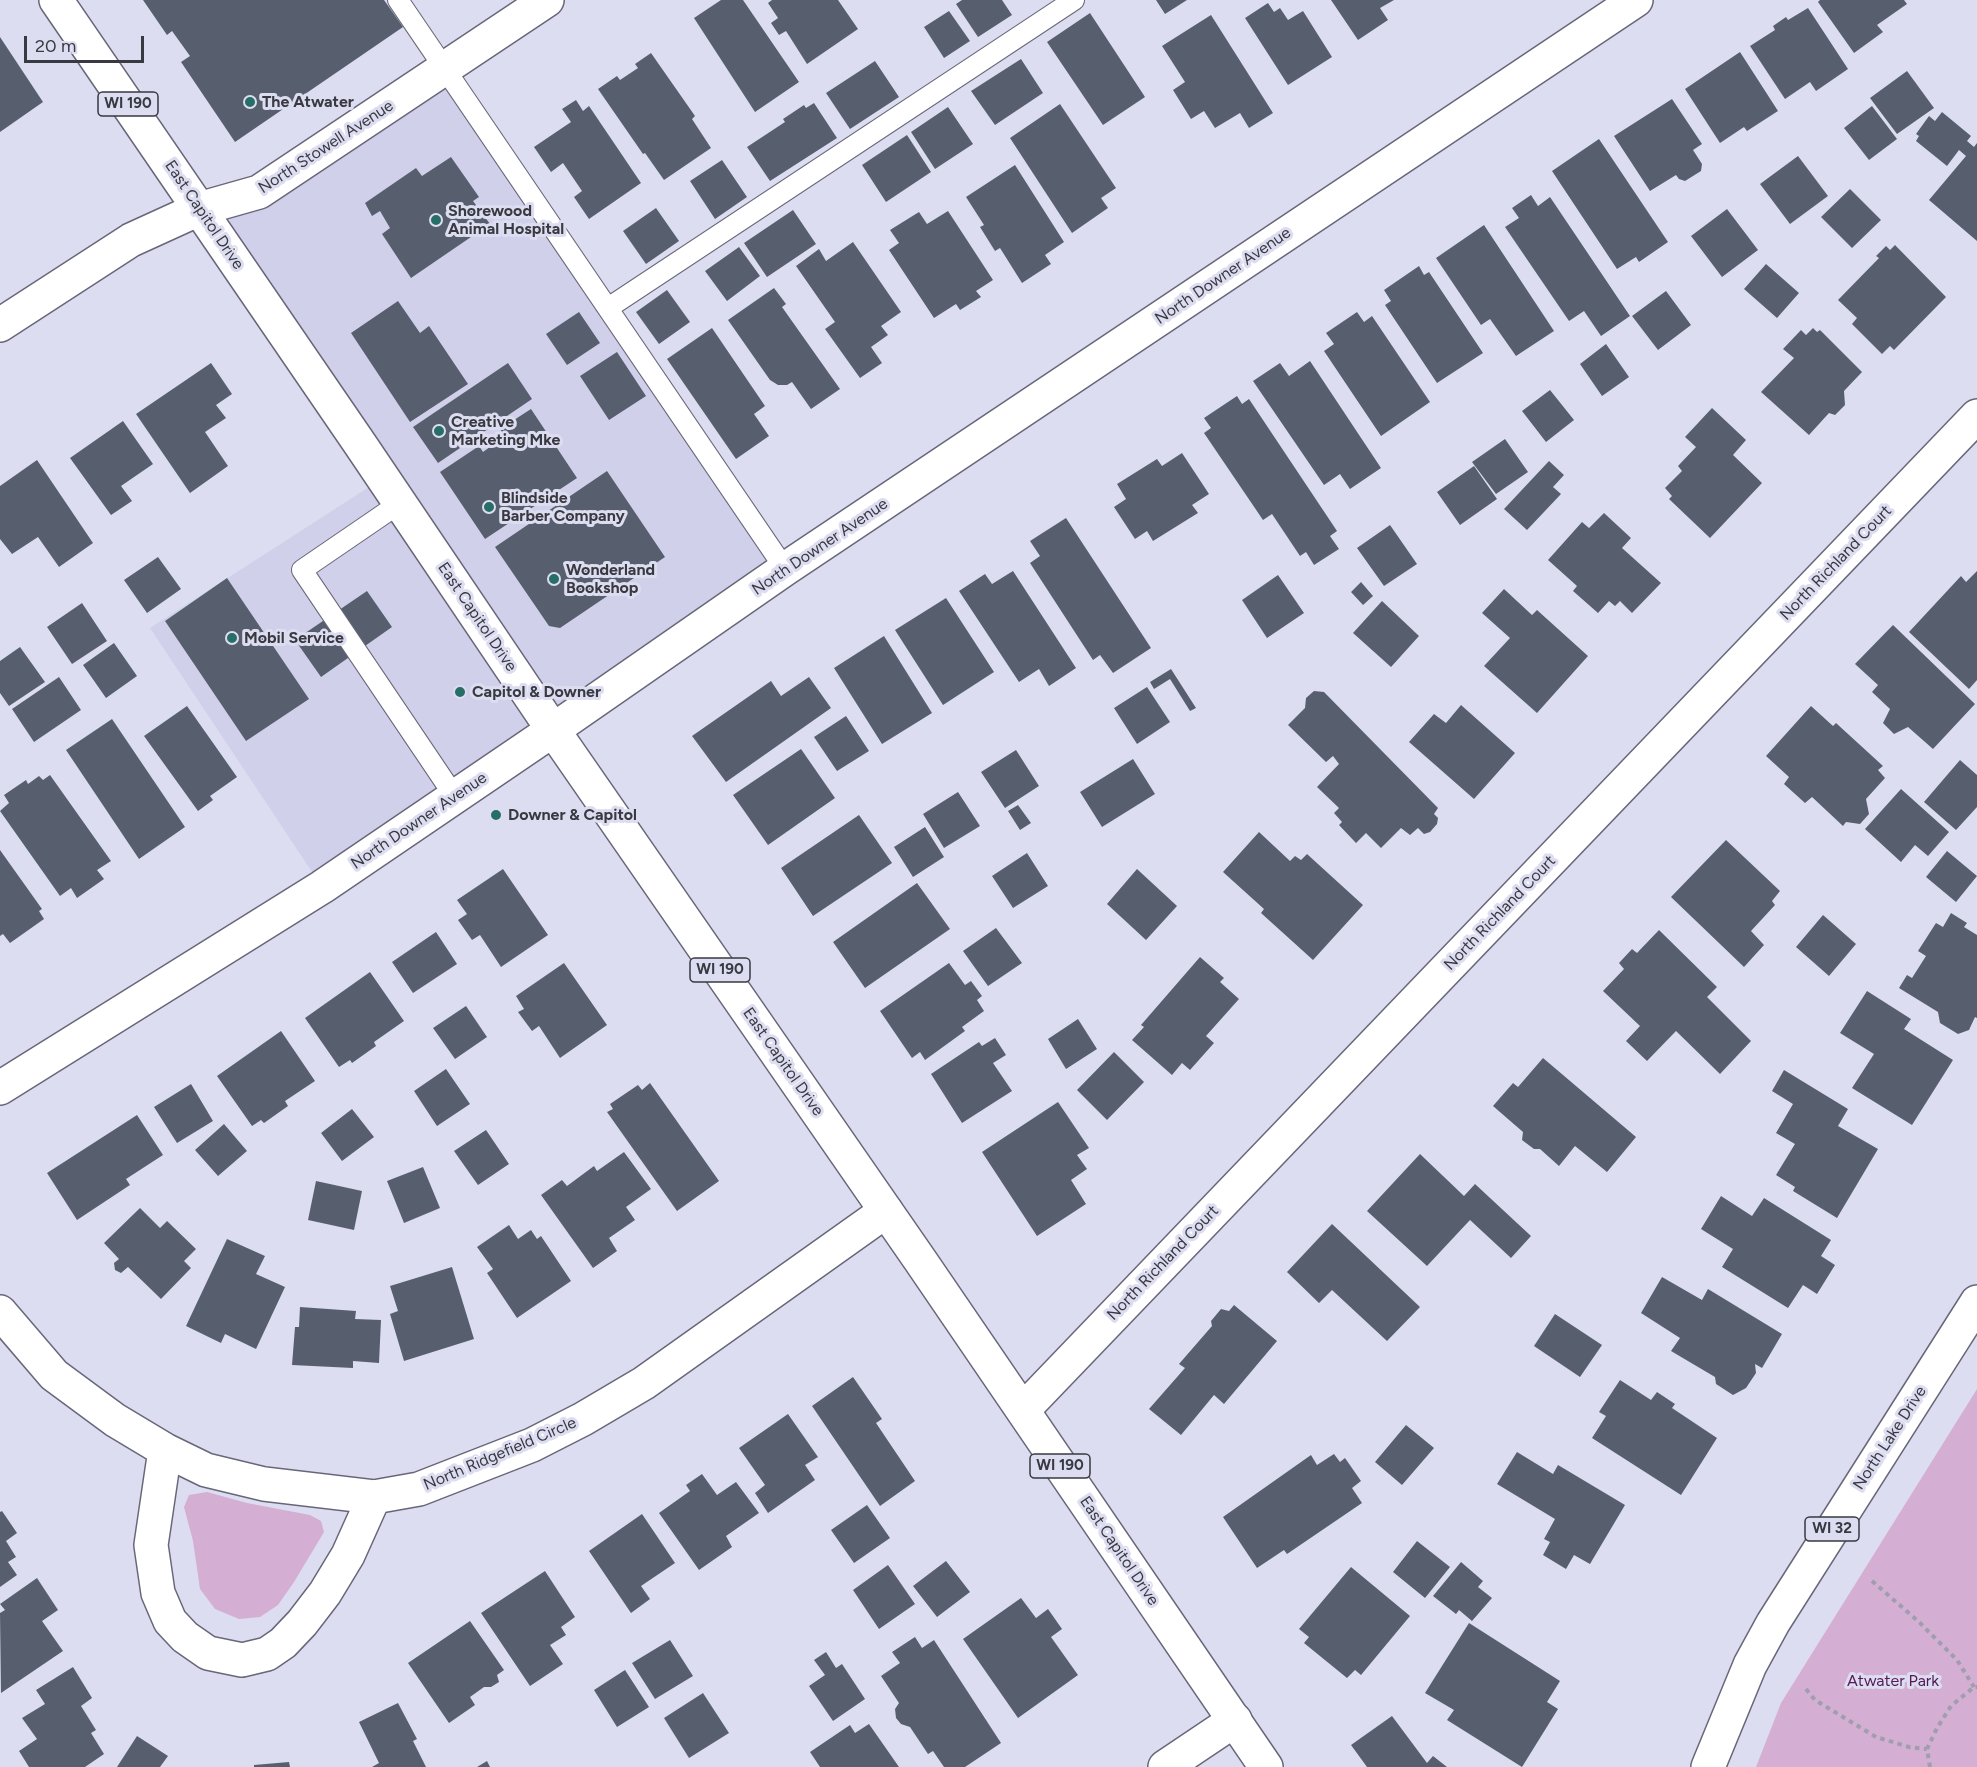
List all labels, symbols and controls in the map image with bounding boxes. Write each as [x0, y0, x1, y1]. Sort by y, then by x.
scale bar [27, 24, 147, 62]
text: 20 m [35, 35, 76, 57]
road number: WI 190 [98, 92, 158, 116]
place label: The Atwater [262, 92, 354, 112]
marker: The Atwater [243, 95, 257, 109]
street label: North Stowell Avenue [255, 96, 397, 198]
street label: East Capitol Drive [160, 157, 248, 273]
place label: Shorewood Animal Hospital [448, 201, 564, 239]
marker: Shorewood Animal Hospital [429, 213, 443, 227]
street label: North Downer Avenue [1151, 223, 1295, 329]
place label: Creative Marketing Mke [451, 412, 560, 450]
marker: Creative Marketing Mke [432, 424, 446, 438]
place label: Blindside Barber Company [501, 488, 625, 526]
street label: North Downer Avenue [748, 494, 892, 600]
marker: Blindside Barber Company [482, 500, 496, 514]
street label: North Richland Court [1776, 502, 1896, 624]
street label: East Capitol Drive [433, 559, 521, 675]
place label: Wonderland Bookshop [566, 560, 655, 598]
marker: Wonderland Bookshop [547, 572, 561, 586]
place label: Mobil Service [244, 628, 344, 648]
marker: Mobil Service [225, 631, 239, 645]
place label: Capitol & Downer [472, 682, 601, 702]
marker: Capitol & Downer [453, 685, 467, 699]
street label: North Downer Avenue [347, 768, 491, 874]
place label: Downer & Capitol [508, 805, 637, 825]
marker: Downer & Capitol [489, 808, 503, 822]
street label: North Richland Court [1440, 852, 1560, 974]
road number: WI 190 [690, 958, 750, 982]
street label: East Capitol Drive [739, 1004, 827, 1120]
street label: North Richland Court [1103, 1202, 1223, 1324]
street label: North Lake Drive [1849, 1383, 1931, 1493]
street label: North Ridgefield Circle [421, 1413, 579, 1495]
road number: WI 190 [1030, 1454, 1090, 1478]
street label: East Capitol Drive [1075, 1493, 1163, 1609]
road number: WI 32 [1805, 1517, 1859, 1541]
park label: Atwater Park [1847, 1671, 1939, 1691]

